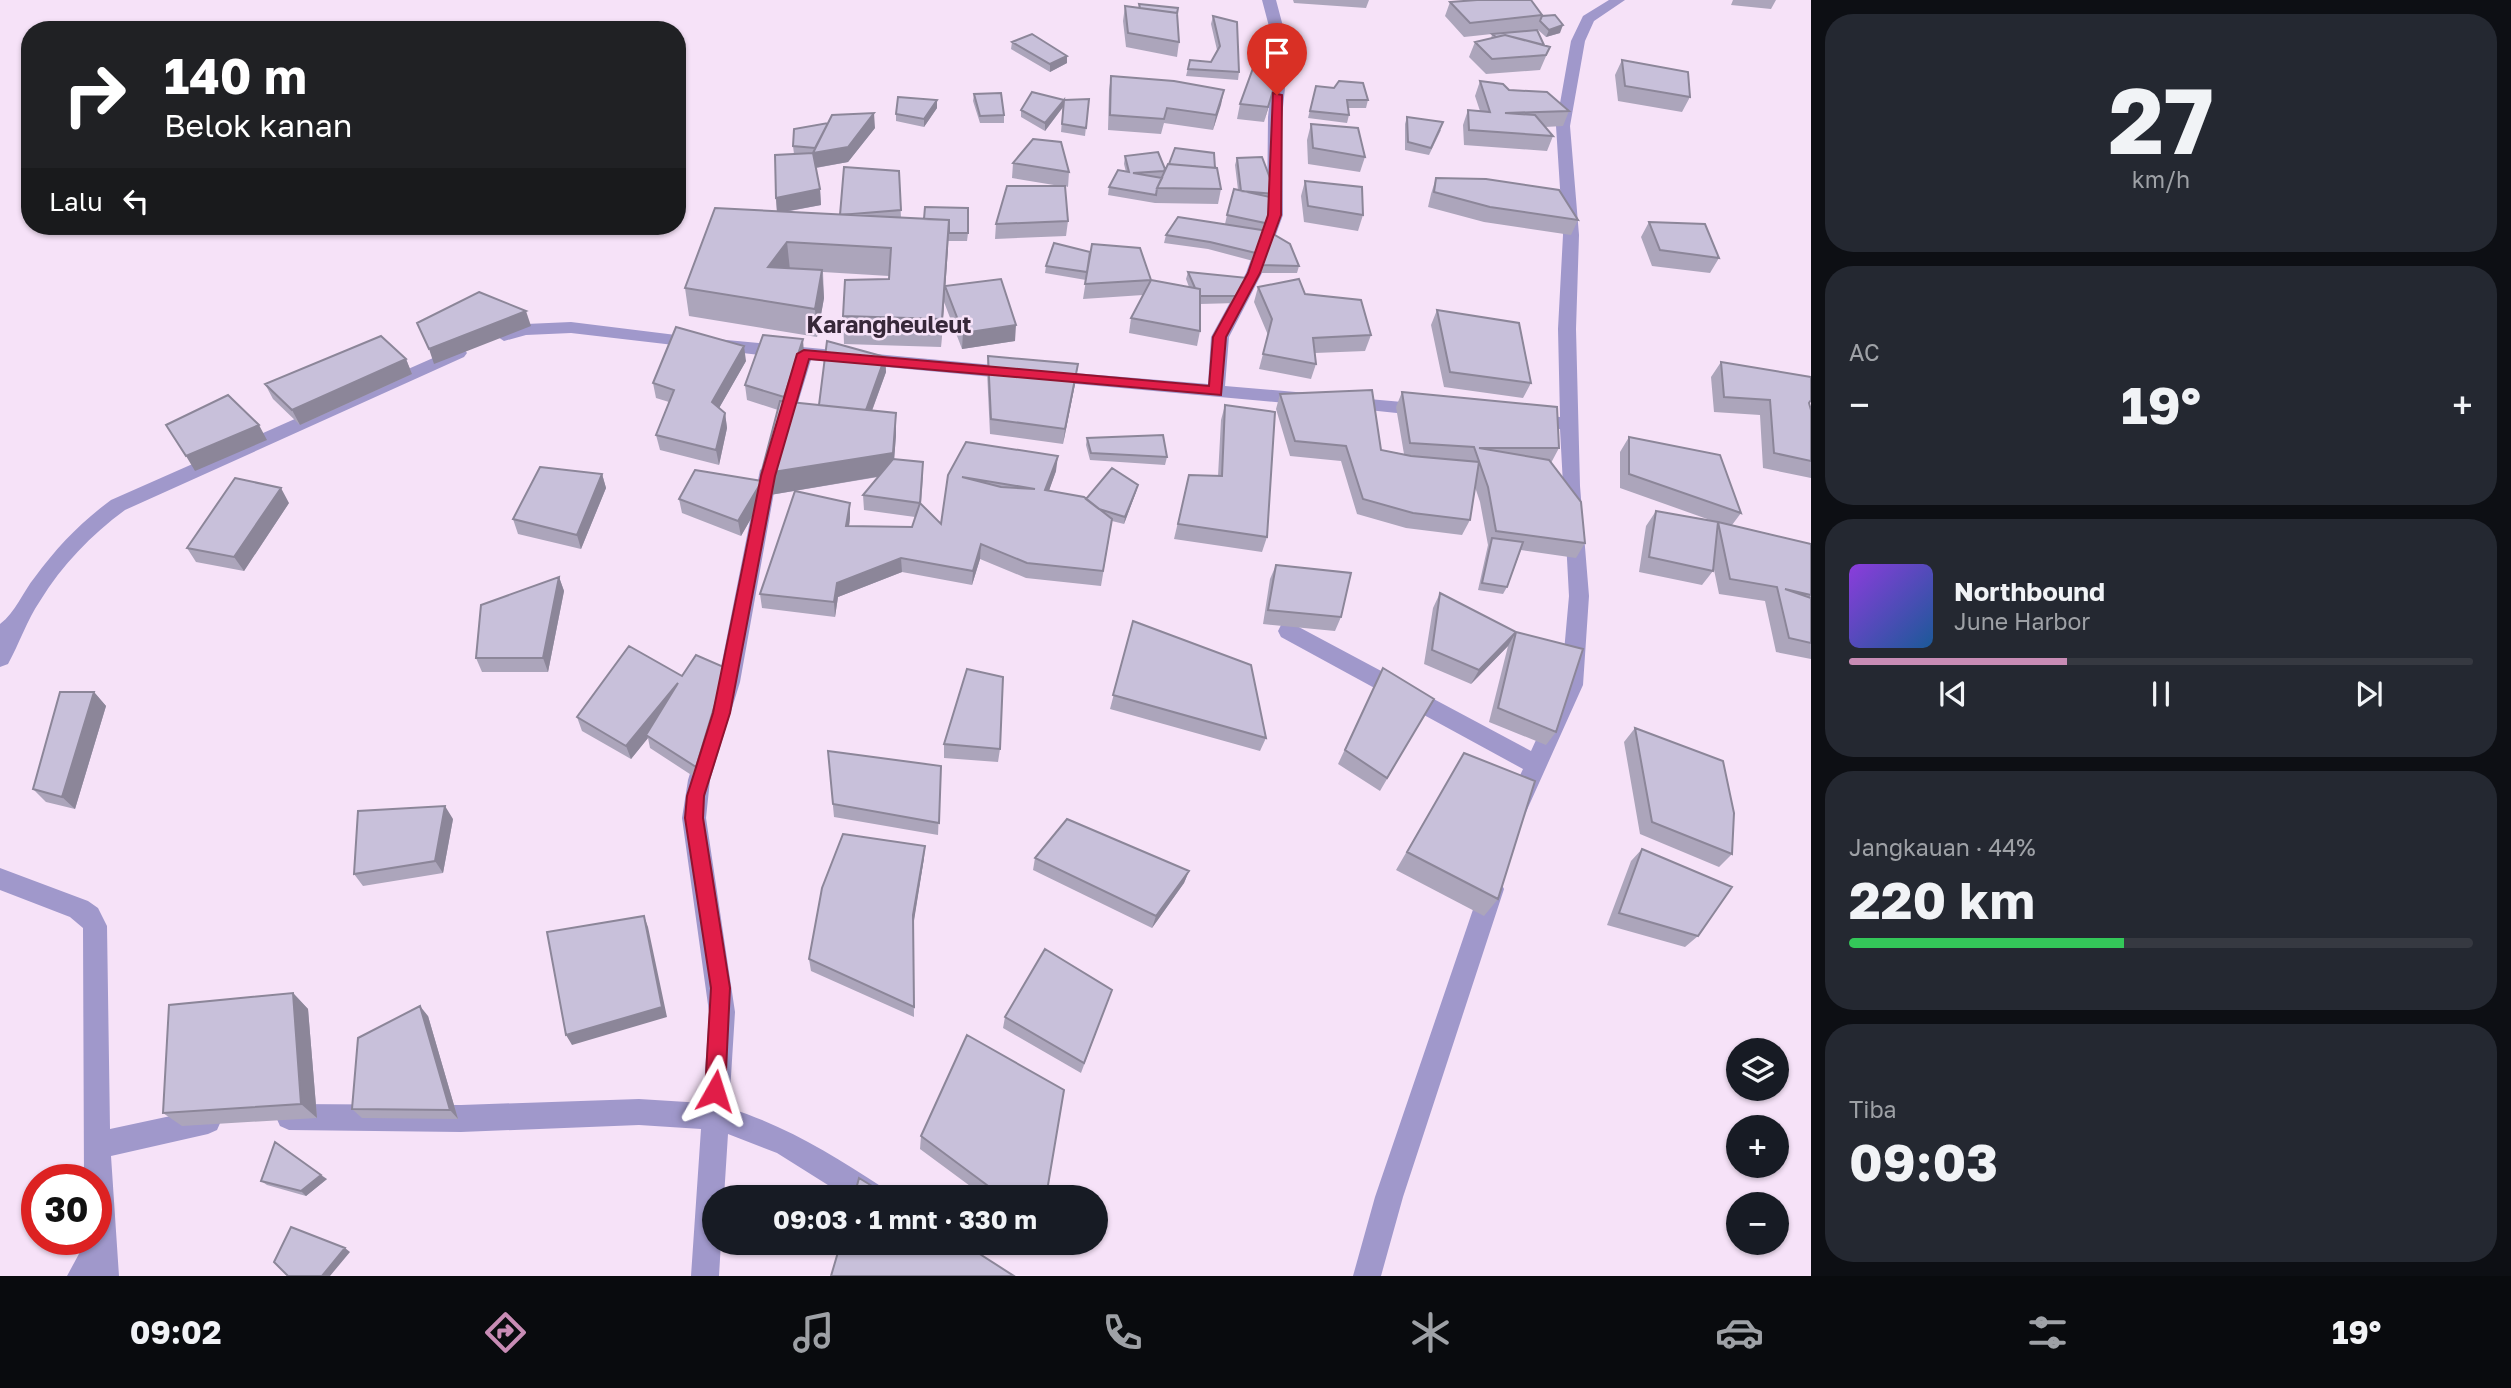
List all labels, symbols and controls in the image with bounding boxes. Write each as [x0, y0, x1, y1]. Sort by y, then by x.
pin [1247, 23, 1307, 95]
icon: arrive [1258, 34, 1296, 72]
text: 140 m [164, 46, 307, 105]
icon: right [49, 49, 140, 140]
text: 27 [2108, 65, 2214, 174]
text: Belok kanan [164, 106, 352, 144]
text: km/h [2132, 165, 2190, 193]
icon: left [117, 182, 155, 220]
text: Lalu [49, 186, 103, 217]
district label: Karangheuleut [806, 310, 972, 338]
text: AC [1849, 338, 1880, 366]
text: 19° [2121, 373, 2201, 435]
text: − [1849, 382, 1870, 427]
text: + [2452, 382, 2473, 427]
text: Northbound [1954, 576, 2105, 607]
text: June Harbor [1954, 607, 2090, 635]
icon: previous [1934, 675, 1972, 713]
icon: pause [2142, 675, 2180, 713]
icon: next [2350, 675, 2388, 713]
text: Jangkauan · 44% [1849, 833, 2036, 861]
text: 220 km [1849, 868, 2035, 930]
map controls [1726, 1038, 1789, 1255]
button: layers [1726, 1038, 1789, 1101]
position arrow [678, 1054, 752, 1128]
text: Tiba [1849, 1095, 1897, 1123]
button: + [1726, 1115, 1789, 1178]
text: 09:03 [1849, 1130, 1998, 1192]
speed limit sign: 30 [21, 1164, 112, 1255]
button: − [1726, 1192, 1789, 1255]
text: 09:03 · 1 mnt · 330 m [773, 1204, 1037, 1235]
icon: directions [481, 1308, 530, 1357]
icon: music [789, 1308, 838, 1357]
icon: phone [1098, 1308, 1147, 1357]
icon: climate [1406, 1308, 1455, 1357]
icon: car [1715, 1308, 1764, 1357]
icon: filters [2023, 1308, 2072, 1357]
text: 09:02 [130, 1313, 221, 1351]
text: 19° [2332, 1313, 2381, 1351]

